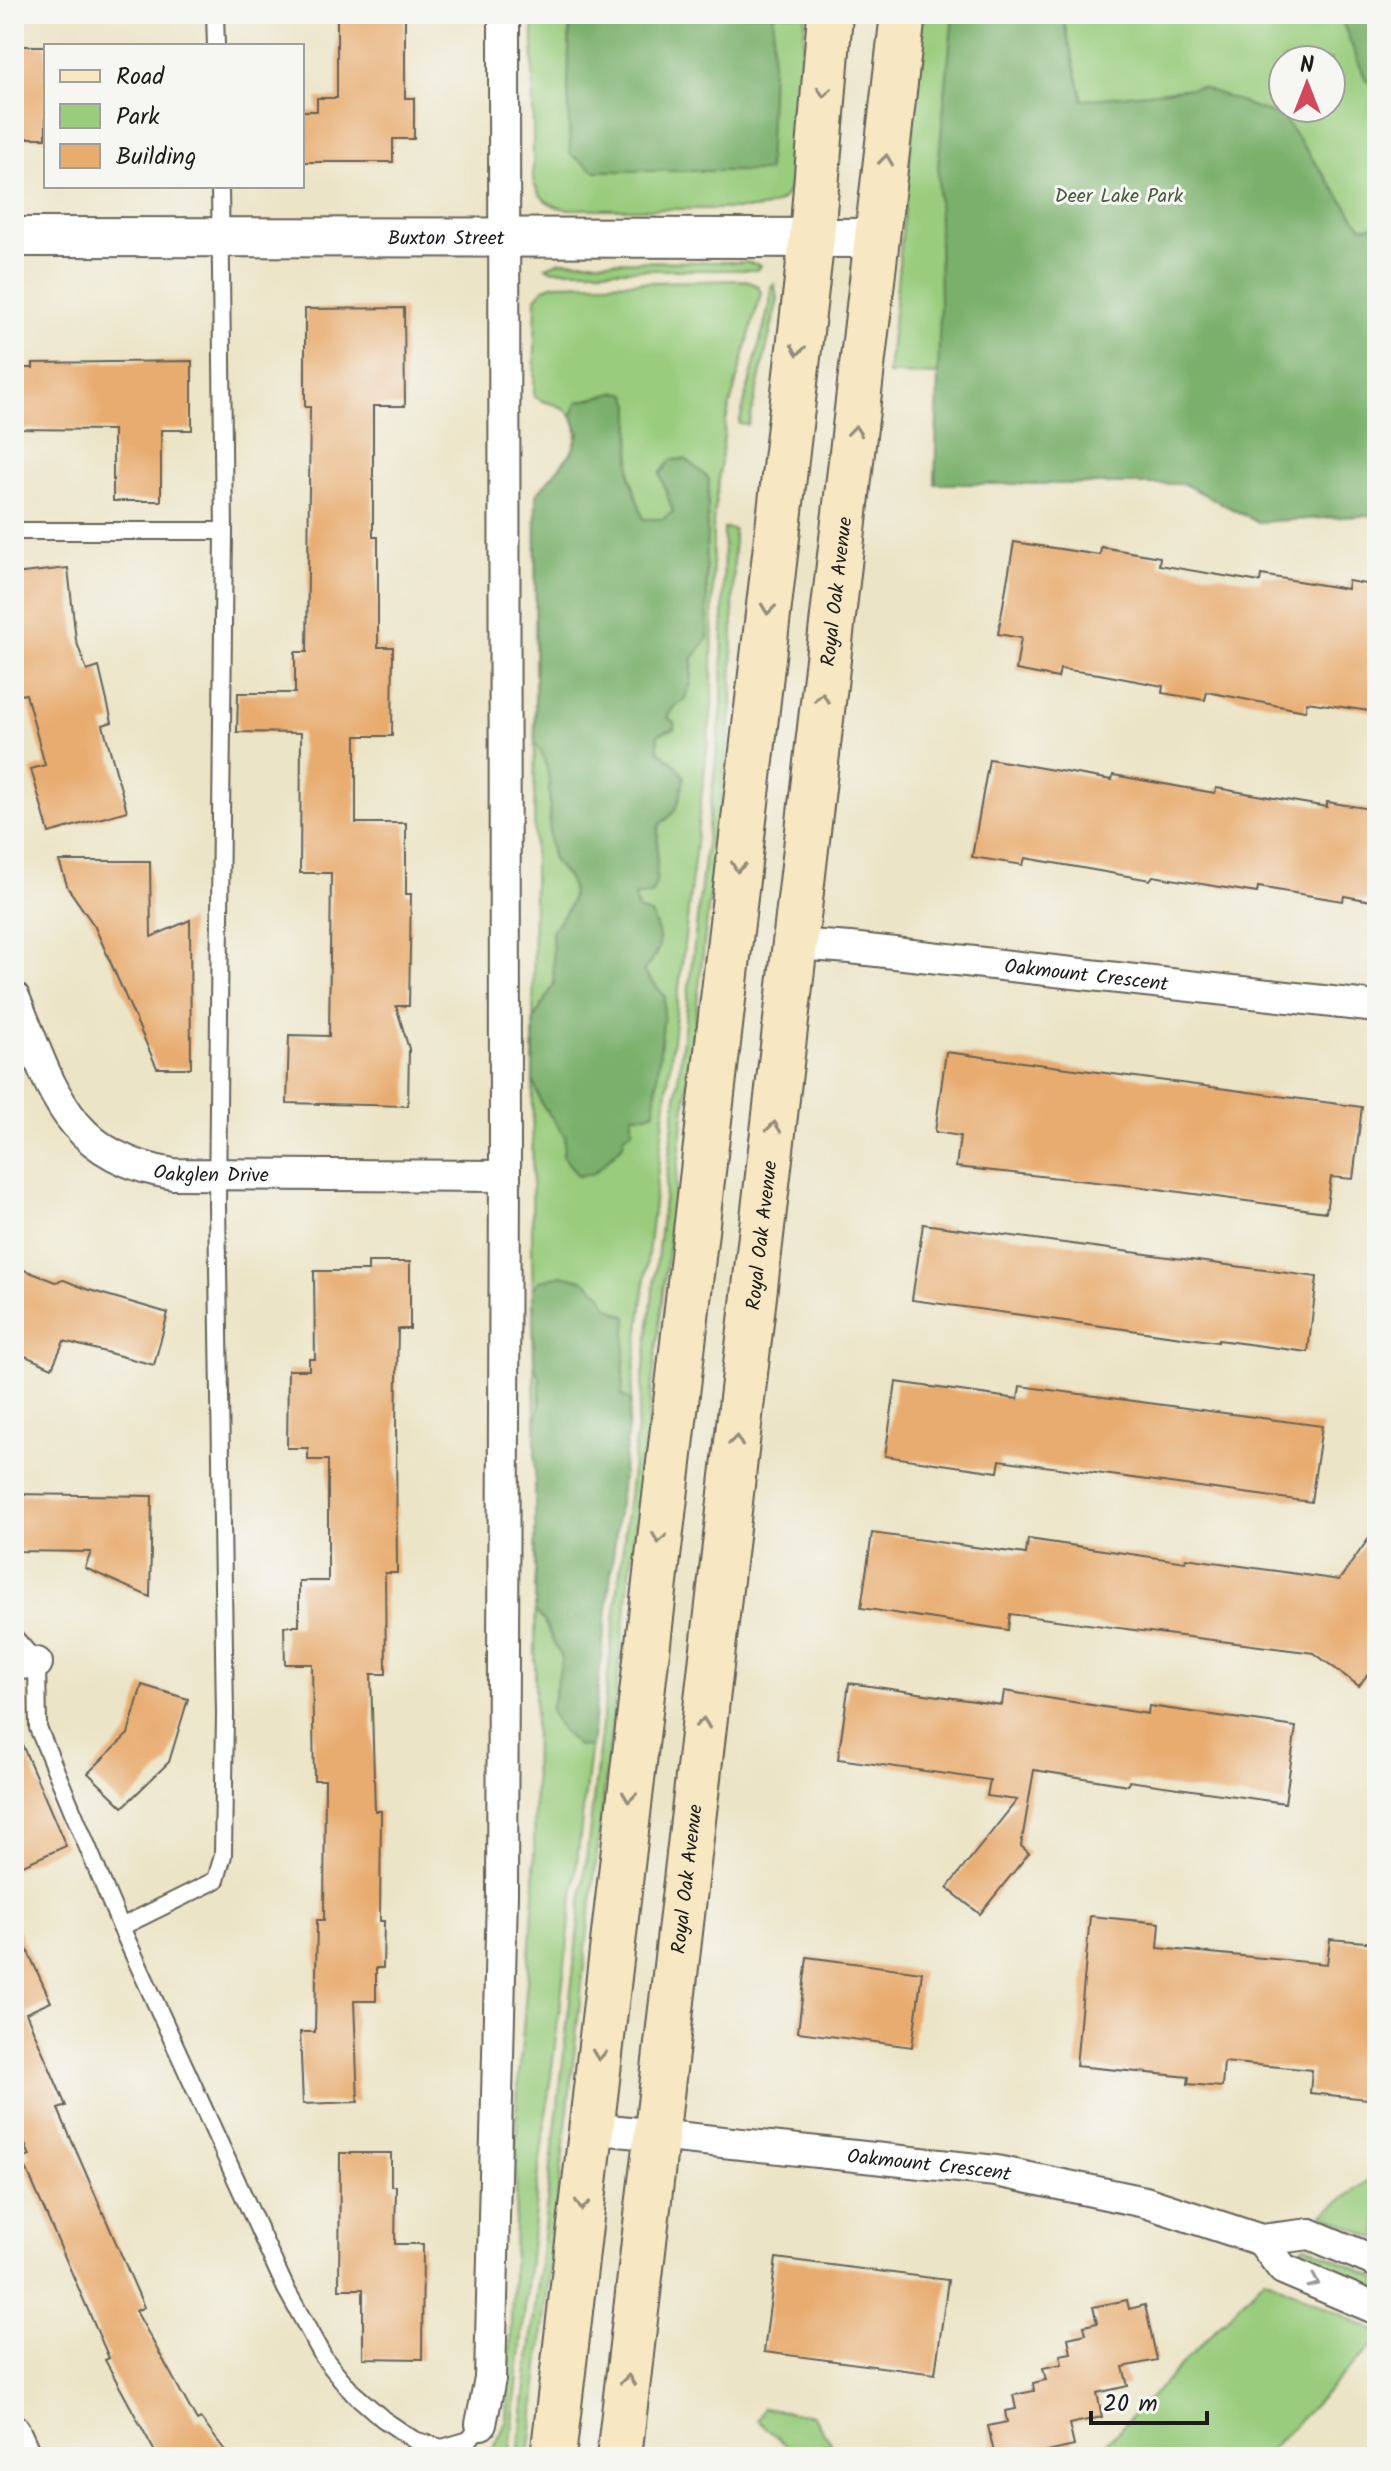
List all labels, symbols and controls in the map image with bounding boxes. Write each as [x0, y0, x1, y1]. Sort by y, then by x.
legend [44, 44, 304, 188]
north arrow [1267, 44, 1347, 124]
text: N [1300, 49, 1314, 84]
text: Road [116, 58, 165, 97]
one-way arrow [815, 86, 832, 99]
text: Park [116, 98, 160, 137]
text: Building [116, 138, 196, 177]
one-way arrow [877, 154, 894, 167]
park label: Deer Lake Park [1055, 181, 1184, 213]
street label: Buxton Street [387, 223, 505, 256]
one-way arrow [790, 344, 807, 357]
one-way arrow [847, 424, 864, 437]
street label: Royal Oak Avenue [813, 515, 862, 668]
one-way arrow [760, 602, 777, 616]
one-way arrow [814, 691, 831, 704]
one-way arrow [729, 861, 746, 874]
street label: Oakmount Crescent [1003, 951, 1170, 1002]
one-way arrow [765, 1120, 782, 1133]
street label: Oakglen Drive [150, 1157, 269, 1193]
street label: Royal Oak Avenue [738, 1159, 788, 1312]
one-way arrow [728, 1434, 745, 1447]
one-way arrow [651, 1532, 668, 1545]
one-way arrow [695, 1716, 712, 1729]
one-way arrow [621, 1790, 638, 1803]
street label: Royal Oak Avenue [664, 1803, 713, 1956]
one-way arrow [591, 2049, 608, 2062]
street label: Oakmount Crescent [845, 2141, 1014, 2192]
one-way arrow [574, 2199, 591, 2212]
one-way arrow [1305, 2272, 1320, 2288]
one-way arrow [619, 2373, 636, 2386]
scale bar [1091, 2375, 1207, 2425]
text: 20 m [1103, 2385, 1158, 2424]

